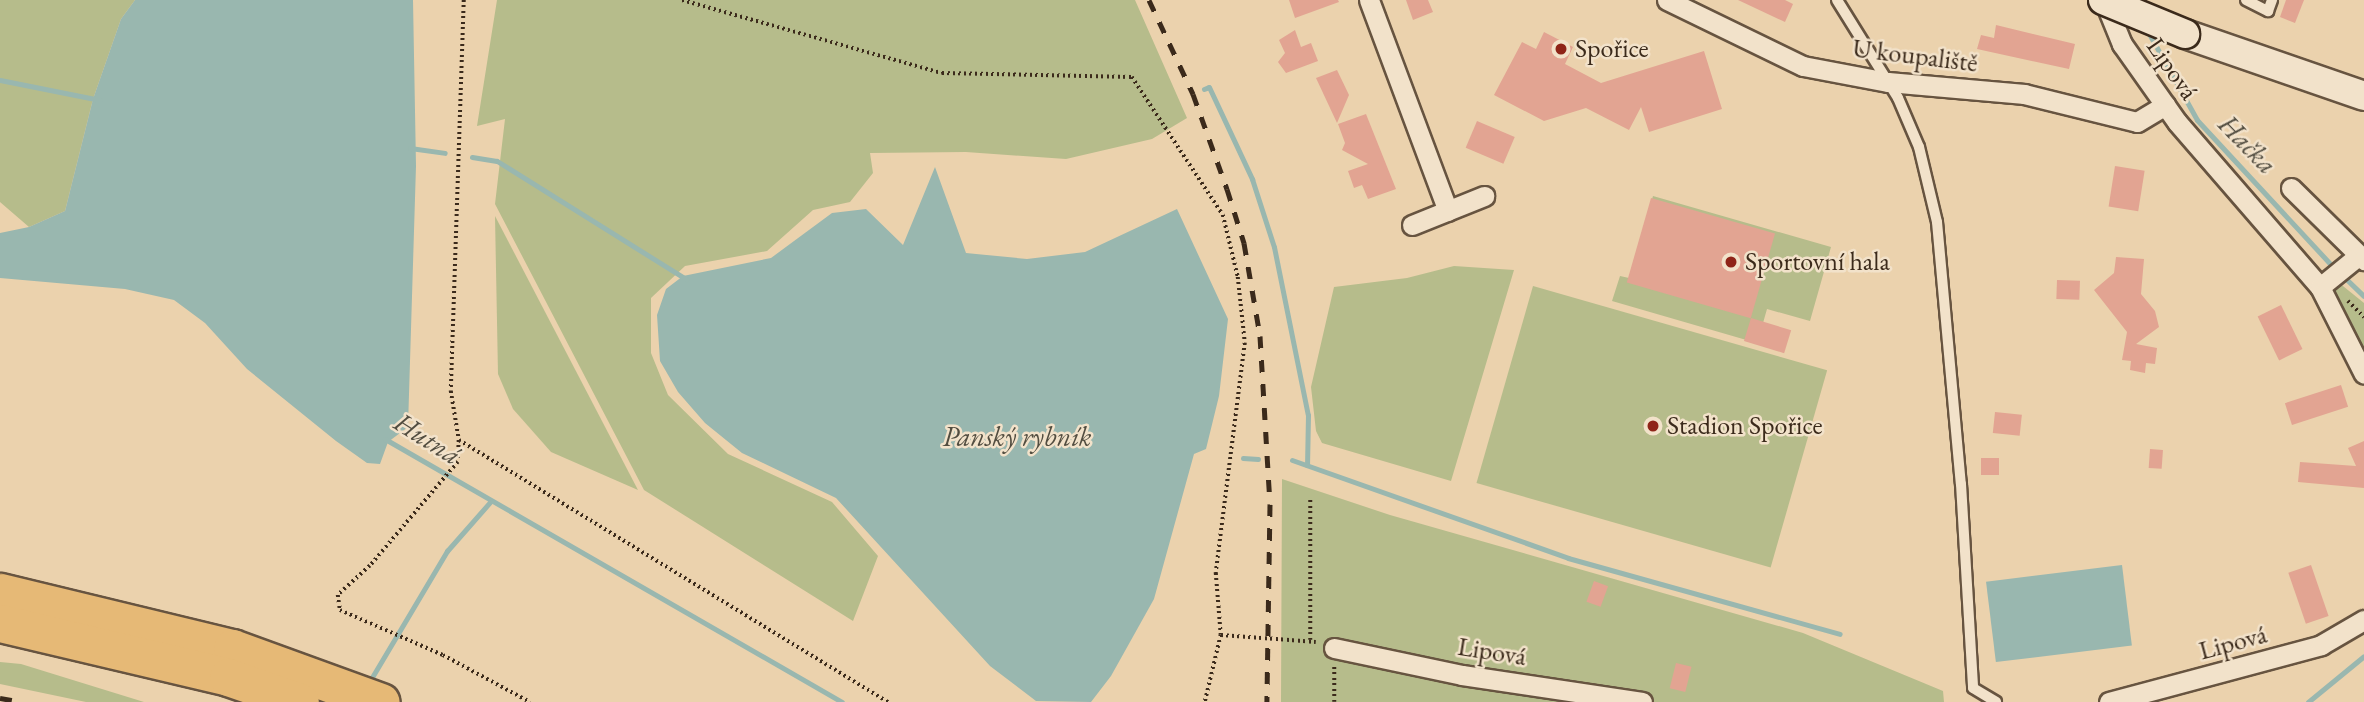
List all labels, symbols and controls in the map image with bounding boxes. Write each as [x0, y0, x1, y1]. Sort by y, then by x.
street label: Lipová [2139, 32, 2205, 106]
place label: Spořice [1575, 33, 1649, 65]
street label: U koupaliště [1851, 33, 1979, 79]
marker: Spořice [1553, 41, 1569, 57]
water label: Hačka [2212, 107, 2284, 181]
place label: Sportovní hala [1745, 246, 1890, 278]
marker: Sportovní hala [1723, 254, 1739, 270]
water label: Hutná [389, 405, 467, 471]
place label: Stadion Spořice [1667, 410, 1823, 442]
marker: Stadion Spořice [1645, 418, 1661, 434]
water label: Panský rybník [942, 419, 1092, 453]
street label: Lipová [2196, 619, 2270, 667]
street label: Lipová [1456, 631, 1528, 673]

